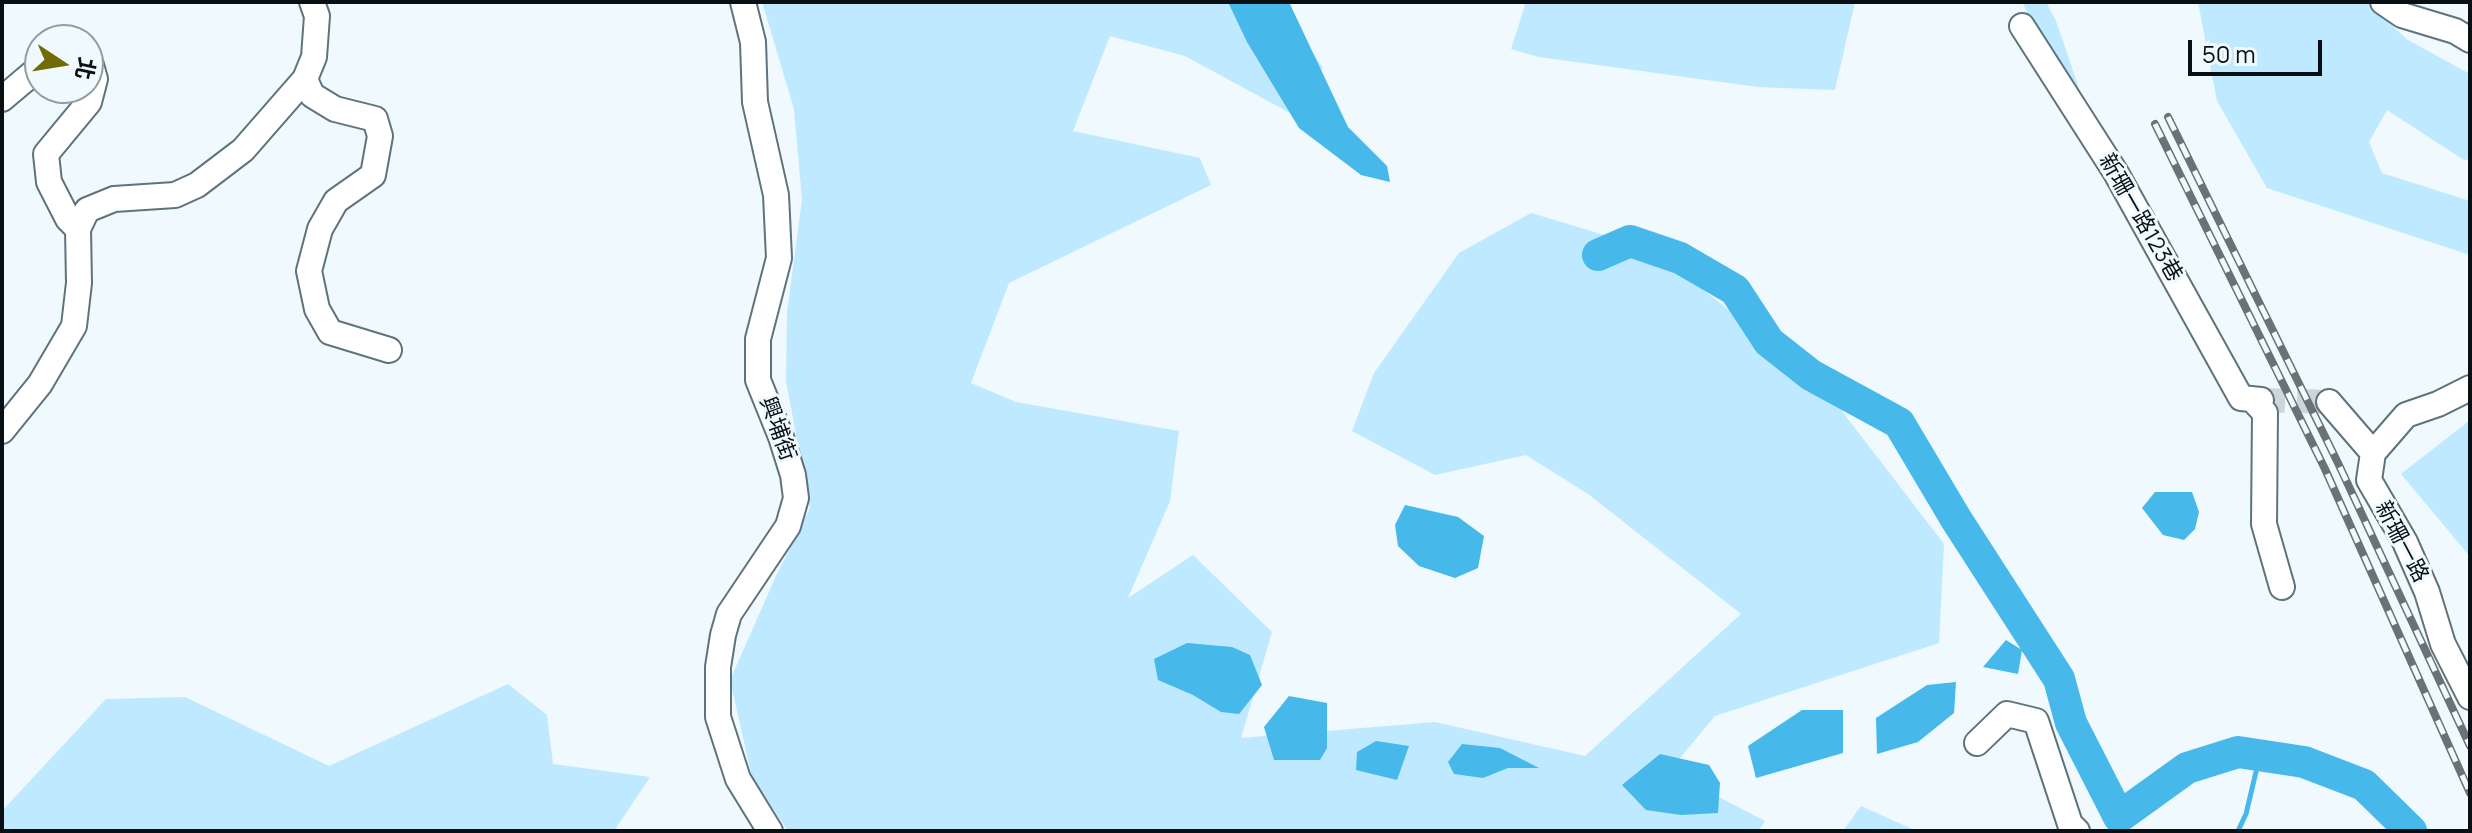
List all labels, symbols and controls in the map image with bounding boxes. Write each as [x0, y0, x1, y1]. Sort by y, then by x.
north arrow [24, 24, 104, 104]
scale bar [2192, 24, 2326, 74]
text: 50 m [2202, 37, 2256, 70]
text: 北 [69, 55, 102, 82]
street label: 新珊一路123巷 [2093, 149, 2187, 287]
street label: 興埔街 [753, 393, 801, 465]
street label: 新珊一路 [2369, 497, 2433, 587]

